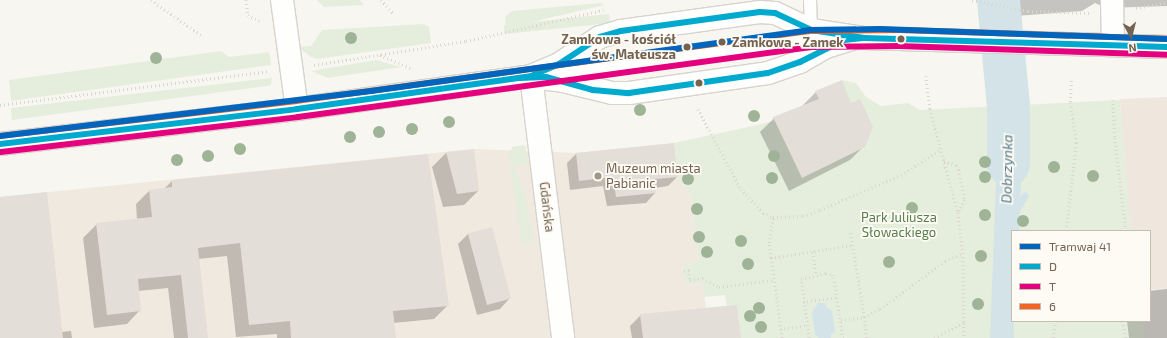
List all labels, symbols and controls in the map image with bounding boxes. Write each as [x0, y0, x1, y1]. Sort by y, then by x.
north arrow [1111, 16, 1151, 56]
place label: Zamkowa - kościół św. Mateusza [561, 32, 676, 63]
place label: Zamkowa - Zamek [732, 34, 844, 50]
unlabelled marker [896, 34, 906, 44]
marker: Zamkowa - Zamek [715, 35, 729, 49]
marker: Zamkowa - kościół św. Mateusza [680, 40, 694, 54]
text: N [1128, 41, 1137, 55]
unlabelled marker [694, 78, 704, 88]
water label: Dobrzynka [998, 135, 1016, 203]
place label: Muzeum miasta Pabianic [606, 161, 701, 192]
marker: Muzeum miasta Pabianic [593, 171, 603, 181]
street label: Gdańska [536, 181, 558, 233]
park label: Park Juliusza Słowackiego [861, 210, 937, 241]
legend [1011, 230, 1151, 322]
text: Tramwaj 41 [1049, 239, 1111, 253]
text: D [1049, 259, 1057, 273]
text: T [1049, 279, 1056, 293]
text: 6 [1049, 299, 1056, 313]

